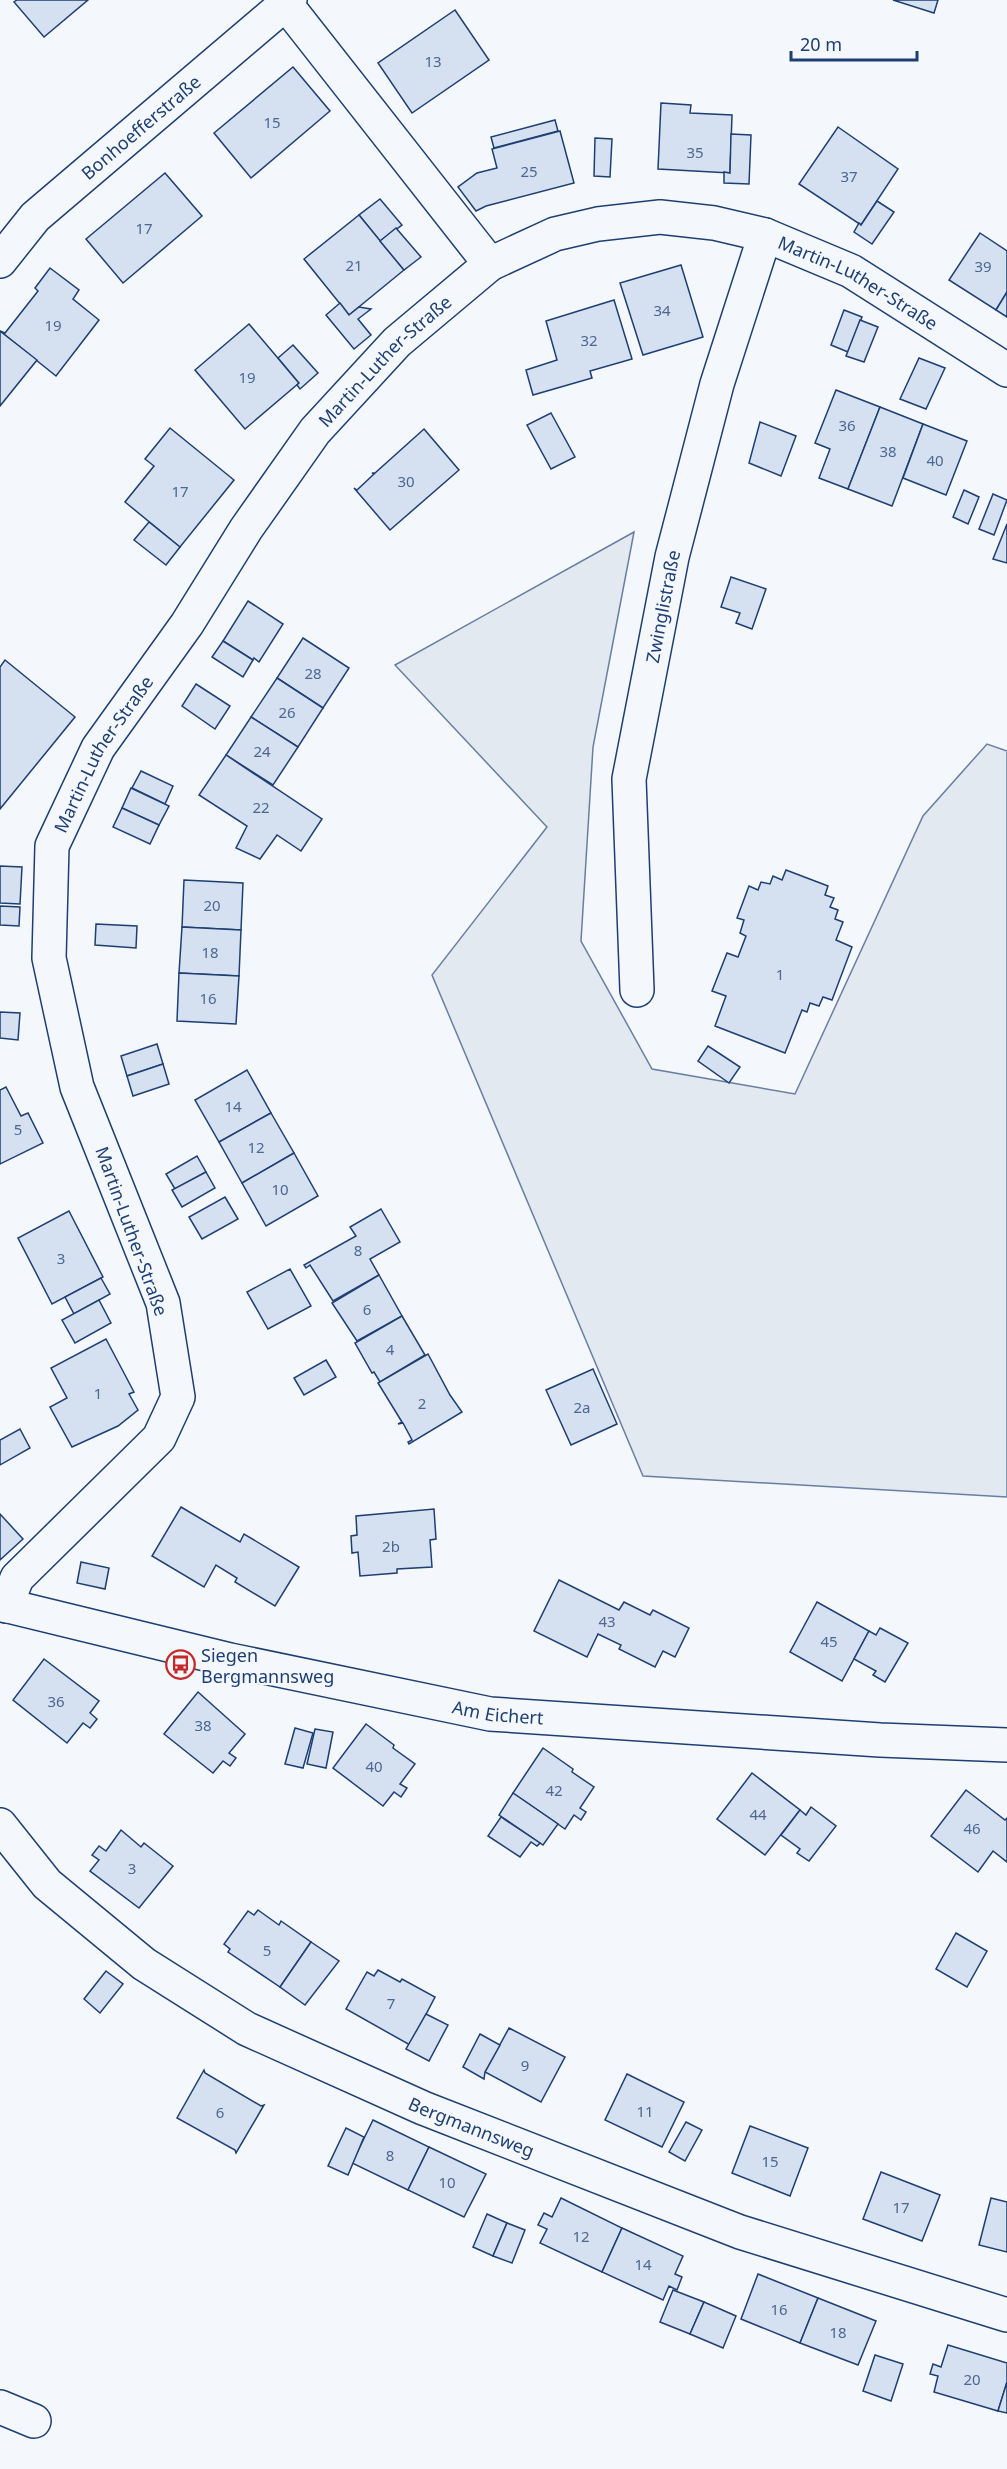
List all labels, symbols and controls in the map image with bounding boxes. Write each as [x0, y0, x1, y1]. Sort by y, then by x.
scale bar [791, 24, 917, 62]
text: 20 m [800, 32, 842, 56]
house number: 13 [424, 51, 442, 71]
street label: Bonhoefferstraße [76, 69, 205, 185]
house number: 15 [263, 112, 281, 132]
house number: 35 [686, 142, 704, 162]
house number: 25 [520, 161, 538, 181]
house number: 37 [840, 166, 858, 186]
house number: 17 [135, 218, 153, 238]
street label: Martin-Luther-Straße [775, 230, 943, 335]
house number: 21 [345, 255, 363, 275]
house number: 39 [974, 256, 992, 276]
street label: Martin-Luther-Straße [313, 290, 456, 432]
house number: 34 [653, 300, 671, 320]
house number: 19 [44, 315, 62, 335]
house number: 32 [580, 330, 598, 350]
house number: 19 [238, 367, 256, 387]
house number: 36 [838, 415, 856, 435]
house number: 38 [879, 441, 897, 461]
house number: 40 [926, 450, 944, 470]
house number: 30 [397, 471, 415, 491]
house number: 17 [171, 481, 189, 501]
street label: Zwinglistraße [640, 547, 685, 665]
house number: 28 [304, 663, 322, 683]
street label: Martin-Luther-Straße [48, 671, 158, 836]
house number: 26 [278, 702, 296, 722]
house number: 24 [253, 741, 271, 761]
house number: 22 [252, 797, 270, 817]
house number: 20 [203, 895, 221, 915]
house number: 18 [201, 942, 219, 962]
house number: 1 [776, 964, 784, 984]
house number: 16 [199, 988, 217, 1008]
house number: 14 [224, 1096, 242, 1116]
house number: 5 [14, 1119, 22, 1139]
house number: 12 [247, 1137, 265, 1157]
street label: Martin-Luther-Straße [90, 1143, 174, 1319]
house number: 10 [271, 1179, 289, 1199]
house number: 8 [354, 1240, 362, 1260]
house number: 3 [57, 1248, 65, 1268]
house number: 6 [363, 1299, 371, 1319]
house number: 4 [386, 1339, 395, 1359]
house number: 1 [94, 1383, 102, 1403]
house number: 2 [418, 1393, 426, 1413]
house number: 2a [574, 1397, 591, 1417]
house number: 2b [382, 1536, 400, 1556]
house number: 43 [598, 1611, 616, 1631]
house number: 45 [820, 1631, 838, 1651]
place label: Siegen Bergmannsweg [201, 1643, 334, 1688]
bus stop icon: Siegen Bergmannsweg [164, 1649, 196, 1681]
house number: 36 [47, 1691, 65, 1711]
street label: Am Eichert [450, 1695, 545, 1730]
house number: 38 [194, 1715, 212, 1735]
house number: 40 [365, 1756, 383, 1776]
house number: 42 [545, 1780, 563, 1800]
house number: 44 [749, 1804, 767, 1824]
house number: 46 [963, 1818, 981, 1838]
house number: 3 [128, 1858, 136, 1878]
house number: 5 [263, 1940, 271, 1960]
house number: 7 [387, 1993, 395, 2013]
house number: 9 [521, 2055, 529, 2075]
street label: Bergmannsweg [405, 2091, 538, 2162]
house number: 11 [636, 2101, 654, 2121]
house number: 6 [216, 2102, 224, 2122]
house number: 8 [386, 2145, 394, 2165]
house number: 15 [761, 2151, 779, 2171]
house number: 10 [438, 2172, 456, 2192]
house number: 17 [892, 2197, 910, 2217]
house number: 12 [572, 2226, 590, 2246]
house number: 14 [634, 2254, 652, 2274]
house number: 16 [770, 2299, 788, 2319]
house number: 18 [829, 2322, 847, 2342]
house number: 20 [963, 2369, 981, 2389]

